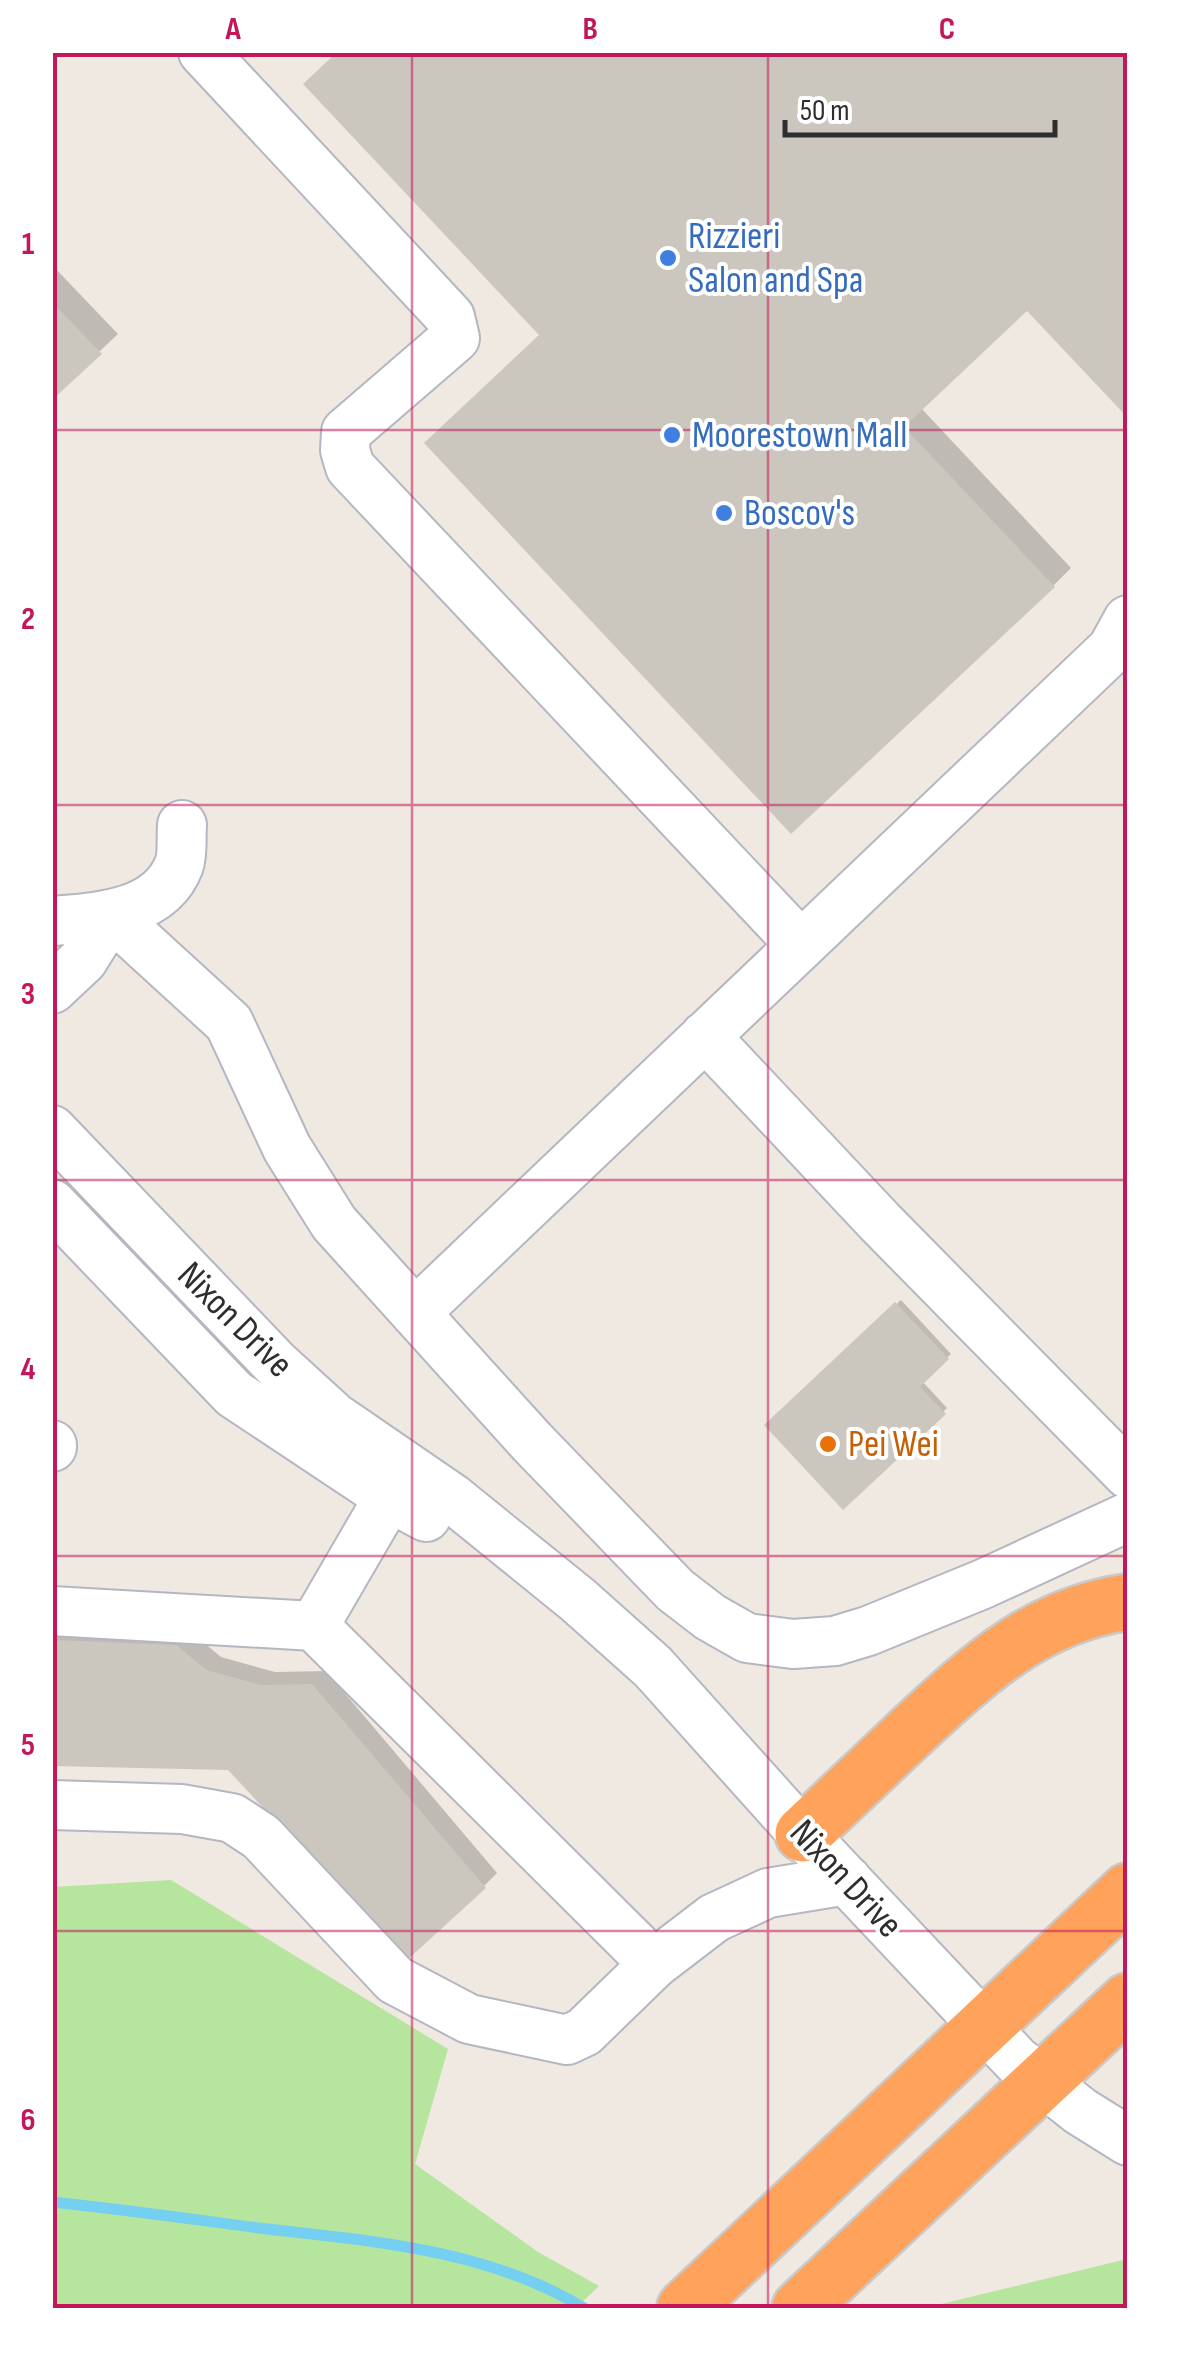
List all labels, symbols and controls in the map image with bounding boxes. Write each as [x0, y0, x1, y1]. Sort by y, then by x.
text: A [224, 10, 241, 49]
text: B [582, 10, 598, 49]
text: C [939, 10, 955, 49]
scale bar [785, 75, 1055, 137]
text: 50 m [800, 93, 849, 129]
place label: Rizzieri Salon and Spa [688, 214, 863, 303]
text: 1 [22, 225, 35, 264]
marker: Rizzieri Salon and Spa [657, 247, 679, 269]
place label: Moorestown Mall [692, 413, 907, 458]
marker: Moorestown Mall [661, 424, 683, 446]
place label: Boscov's [744, 491, 855, 536]
marker: Boscov's [713, 502, 735, 524]
text: 2 [21, 600, 35, 639]
text: 3 [21, 975, 35, 1014]
street label: Nixon Drive [168, 1253, 302, 1387]
text: 4 [21, 1350, 36, 1389]
place label: Pei Wei [848, 1422, 939, 1467]
marker: Pei Wei [817, 1433, 839, 1455]
text: 5 [21, 1726, 35, 1765]
street label: Nixon Drive [780, 1811, 912, 1947]
text: 6 [20, 2101, 36, 2140]

